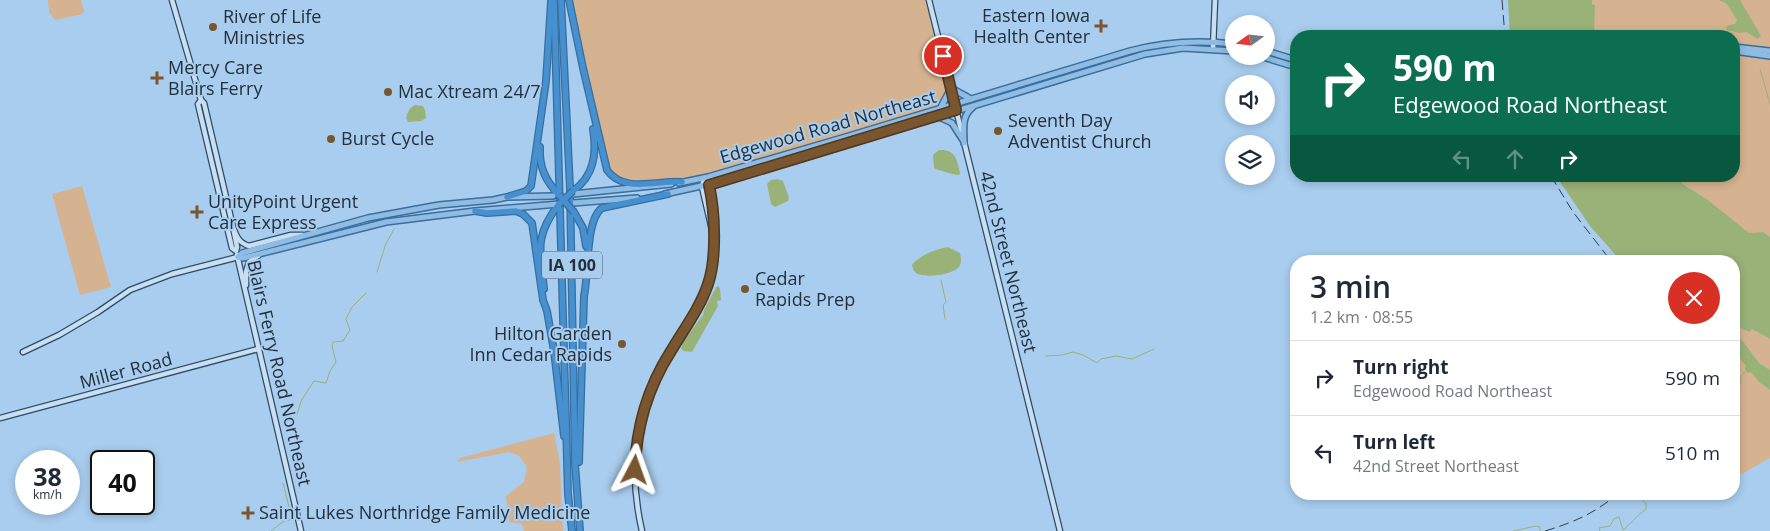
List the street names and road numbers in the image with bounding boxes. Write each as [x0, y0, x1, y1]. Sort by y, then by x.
street label: Edgewood Road Northeast [717, 84, 939, 168]
street label: 42nd Street Northeast [975, 168, 1043, 355]
road number: IA 100 [542, 252, 602, 278]
street label: Blairs Ferry Road Northeast [242, 258, 318, 488]
street label: Miller Road [77, 346, 175, 394]

